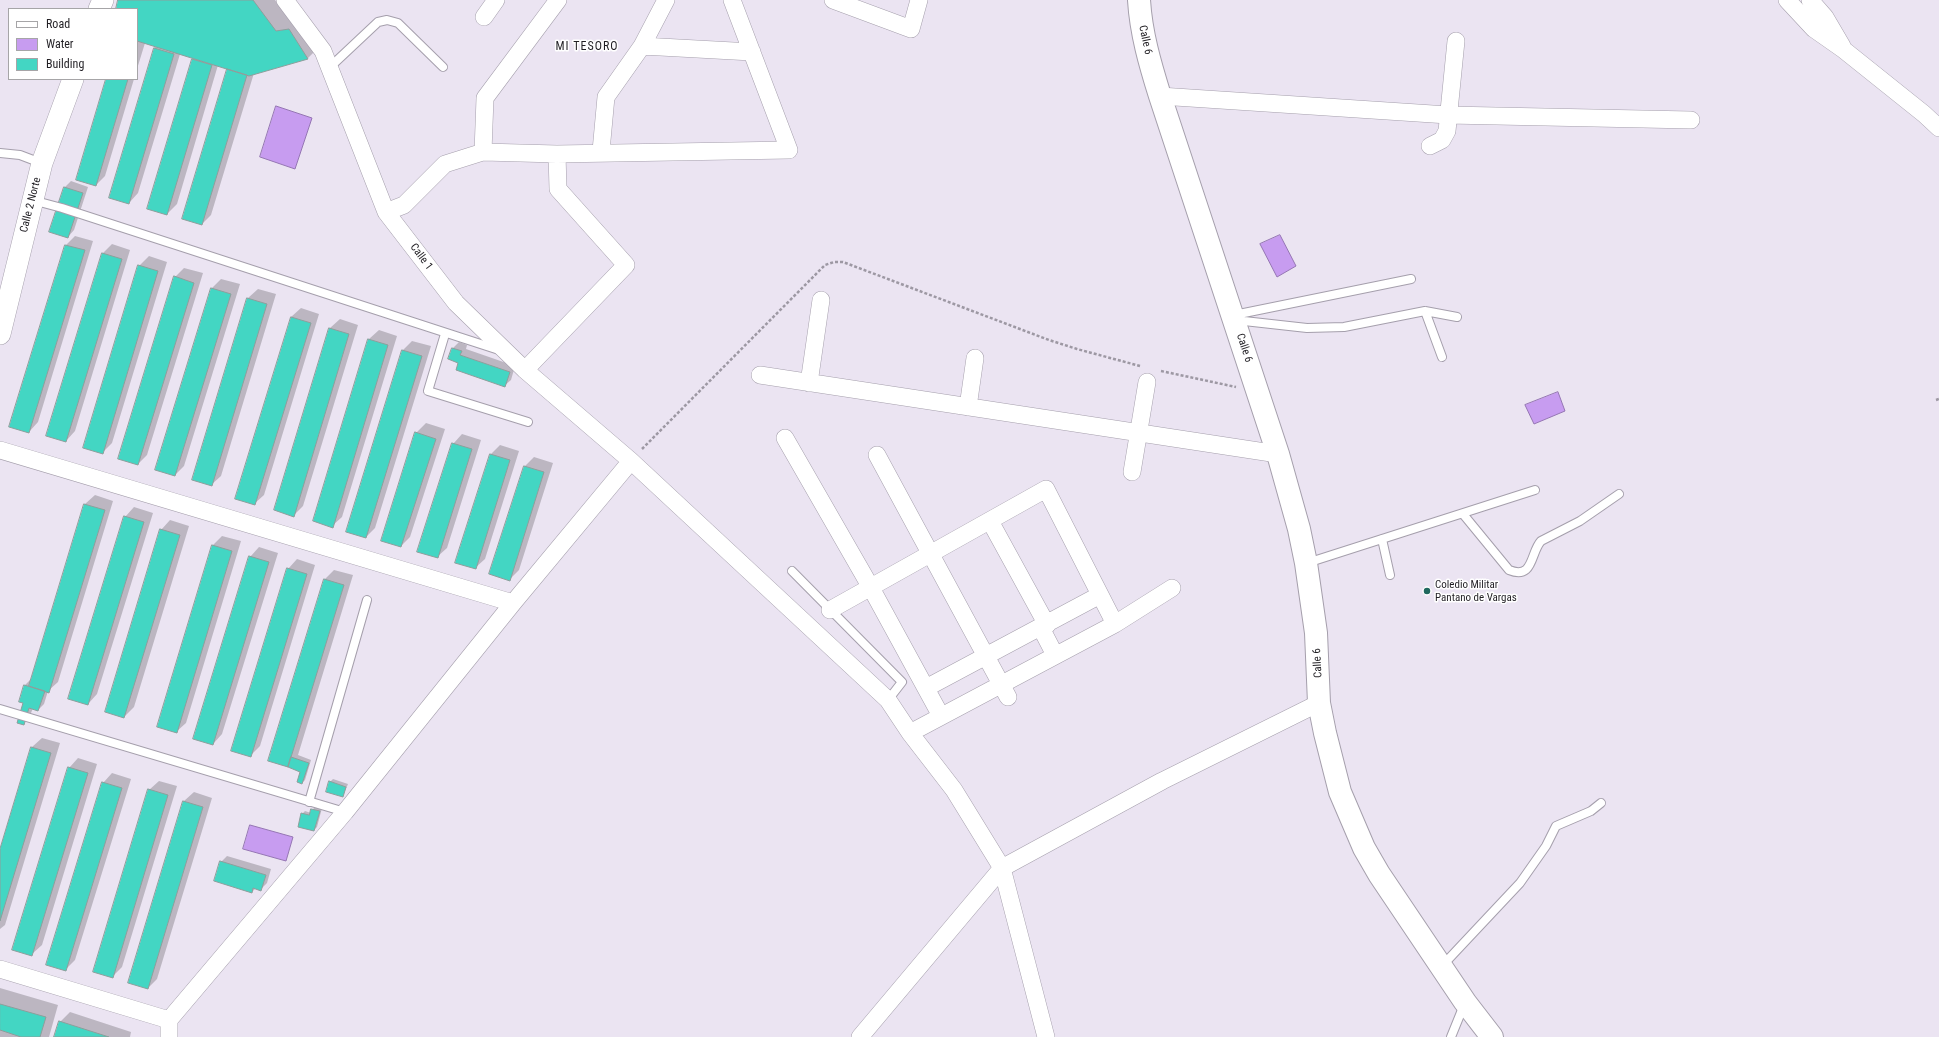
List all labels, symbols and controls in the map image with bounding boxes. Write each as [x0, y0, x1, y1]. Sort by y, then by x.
legend [8, 8, 138, 80]
text: Road [46, 17, 70, 31]
street label: Calle 6 [1135, 24, 1155, 56]
text: Water [46, 37, 74, 51]
district label: MI TESORO [555, 40, 619, 54]
text: Building [46, 57, 84, 71]
street label: Calle 2 Norte [18, 176, 44, 234]
street label: Calle 1 [407, 241, 435, 273]
street label: Calle 6 [1233, 332, 1255, 364]
place label: Coledio Militar Pantano de Vargas [1435, 578, 1517, 604]
marker: Coledio Militar Pantano de Vargas [1422, 586, 1432, 596]
street label: Calle 6 [1311, 648, 1325, 678]

